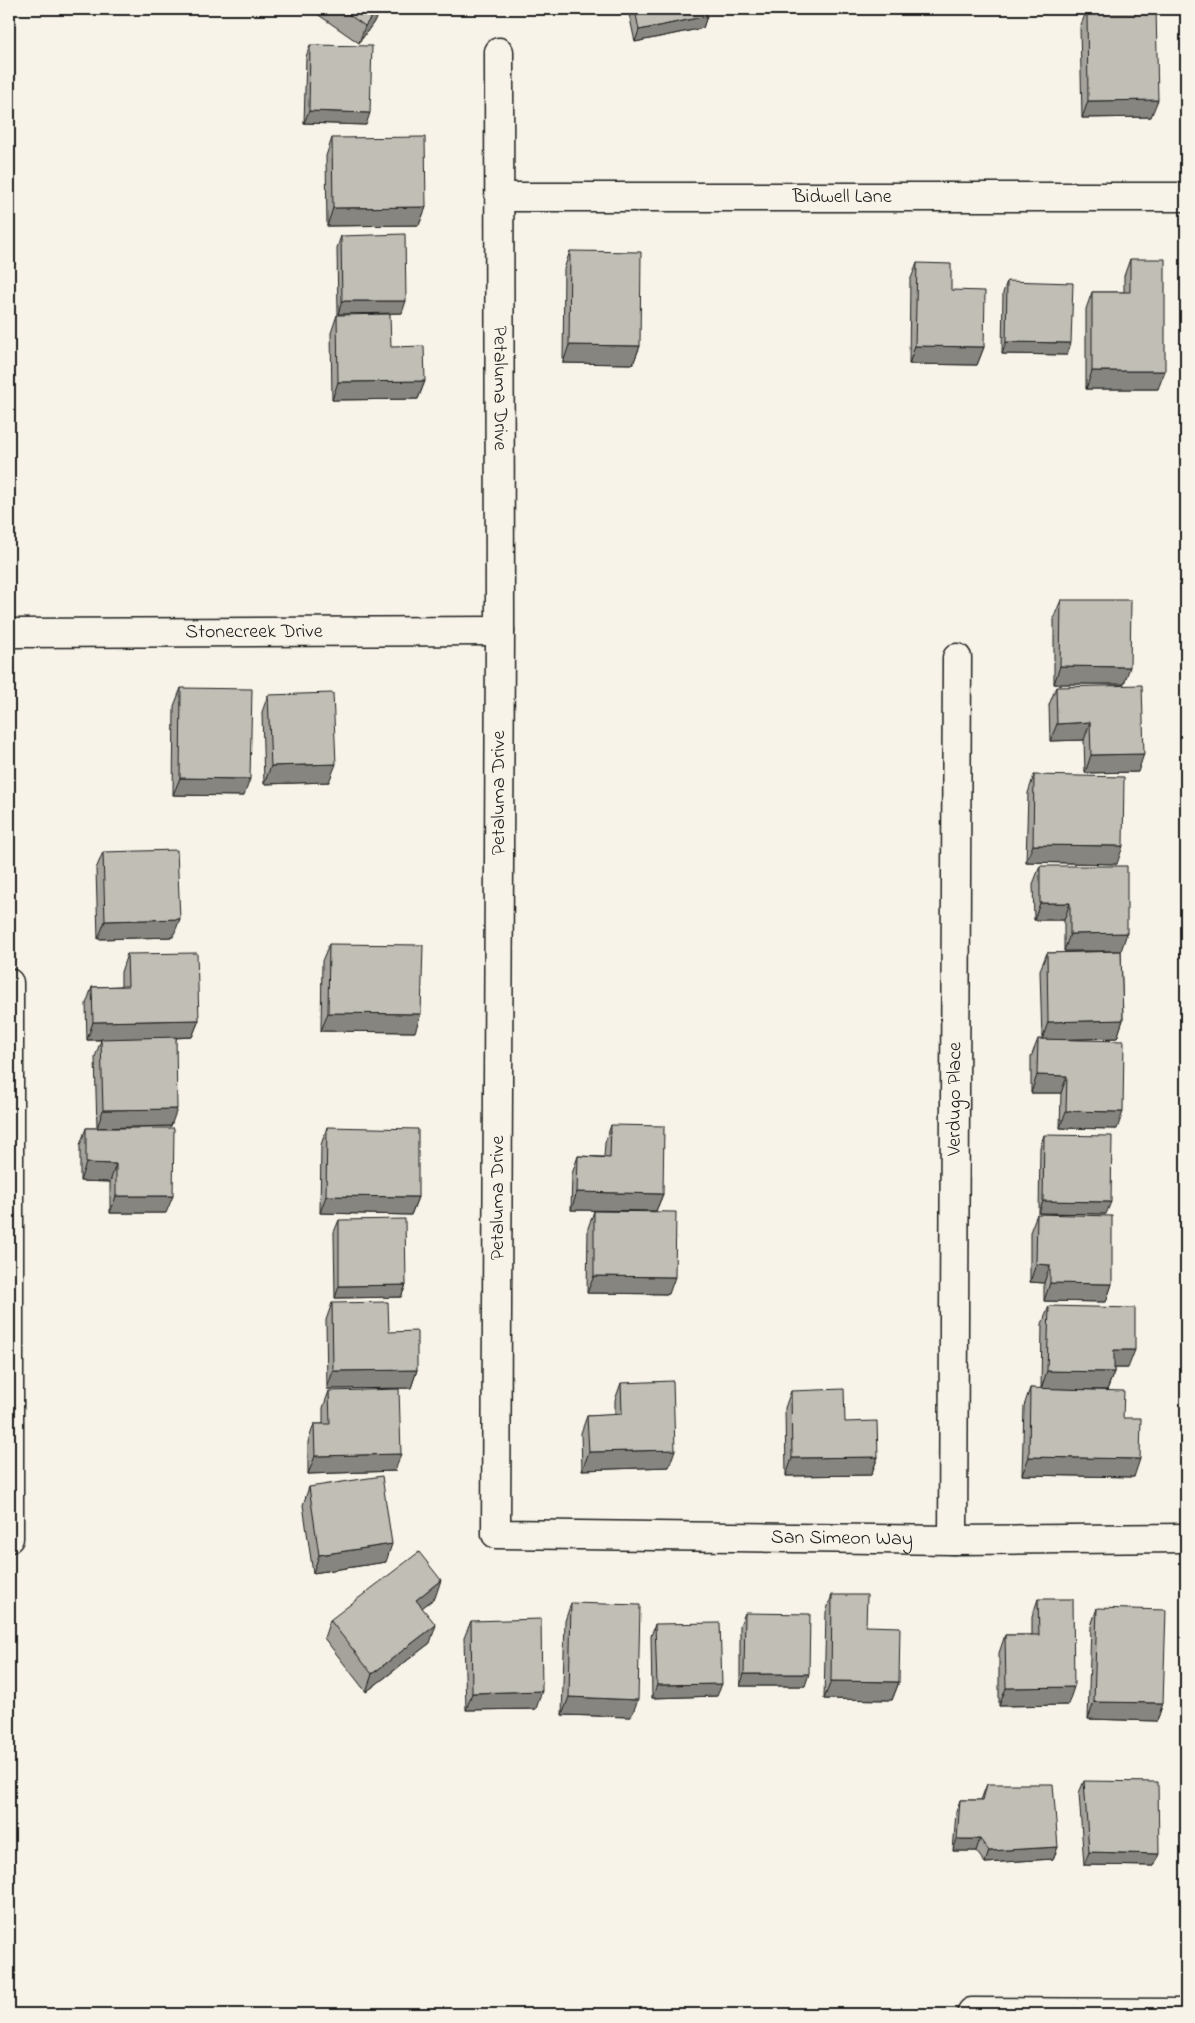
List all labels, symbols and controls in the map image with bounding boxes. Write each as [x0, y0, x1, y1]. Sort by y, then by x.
street label: Bidwell Lane [791, 183, 892, 212]
street label: Petaluma Drive [485, 326, 514, 450]
street label: Stonecreek Drive [185, 617, 323, 647]
street label: Petaluma Drive [485, 731, 514, 855]
street label: Verdugo Place [940, 1042, 970, 1157]
street label: Petaluma Drive [484, 1136, 513, 1260]
street label: San Simeon Way [771, 1523, 913, 1554]

